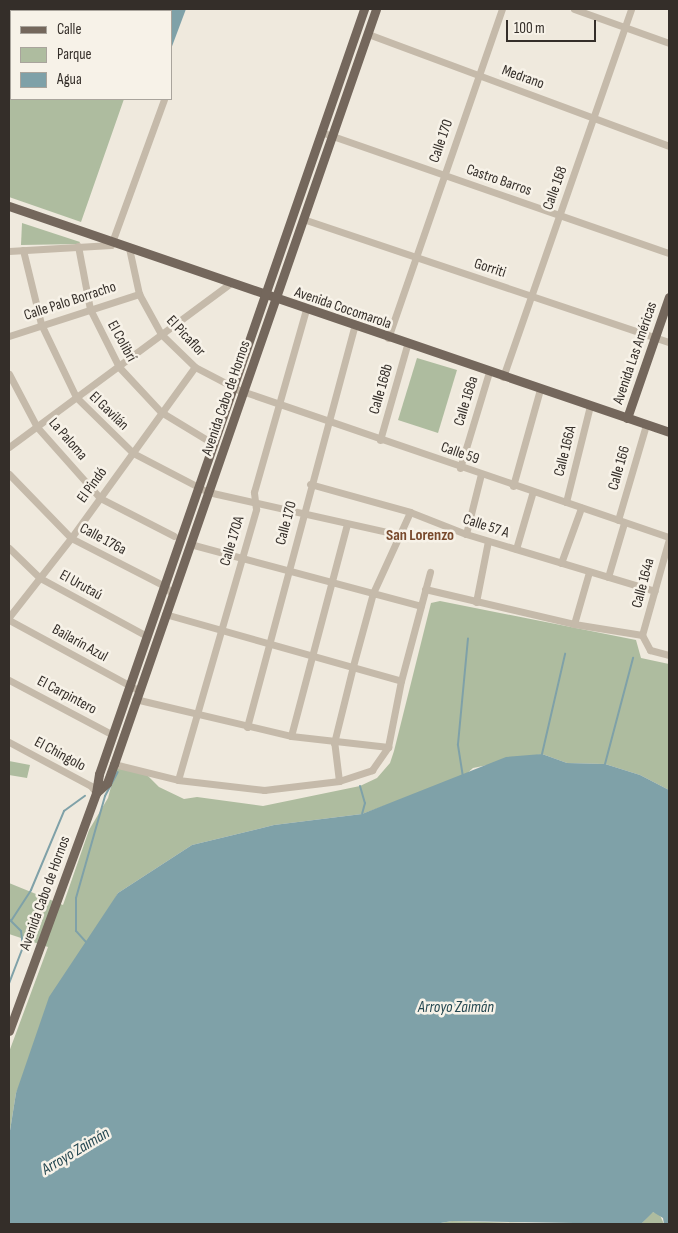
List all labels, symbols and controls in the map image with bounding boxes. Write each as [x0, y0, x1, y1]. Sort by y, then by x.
legend [10, 10, 172, 100]
scale bar [508, 10, 598, 42]
text: 100 m [514, 19, 545, 38]
text: Calle [57, 20, 81, 39]
text: Parque [57, 45, 92, 64]
street label: Medrano [499, 61, 547, 93]
text: Agua [57, 70, 82, 89]
street label: Calle 170 [425, 117, 457, 165]
street label: Castro Barros [464, 160, 534, 200]
street label: Calle 168 [539, 164, 571, 212]
street label: Gorriti [472, 254, 508, 282]
street label: Calle Palo Borracho [22, 278, 118, 324]
street label: Avenida Cocomarola [292, 283, 394, 333]
street label: Avenida Las Américas [609, 299, 661, 407]
street label: El Picaflor [163, 312, 209, 360]
street label: El Colibrí [103, 317, 141, 365]
street label: Avenida Cabo de Hornos [198, 338, 254, 458]
street label: Calle 168b [365, 362, 397, 416]
street label: Calle 168a [450, 374, 482, 428]
street label: El Gavilán [85, 388, 133, 434]
street label: La Paloma [45, 414, 91, 464]
street label: Calle 166A [550, 424, 580, 478]
street label: Calle 59 [438, 438, 482, 468]
street label: Calle 166 [604, 444, 634, 492]
street label: El Pindó [73, 464, 111, 506]
street label: Calle 170 [272, 499, 300, 547]
street label: Calle 57 A [461, 510, 511, 542]
street label: Calle 170A [216, 514, 248, 568]
street label: Calle 176a [77, 519, 129, 559]
district label: San Lorenzo [386, 526, 454, 546]
street label: Calle 164a [628, 556, 658, 610]
street label: El Urutaú [57, 566, 105, 604]
street label: Bailarín Azul [49, 620, 111, 666]
street label: El Carpintero [34, 672, 100, 718]
street label: El Chingolo [31, 733, 89, 775]
street label: Avenida Cabo de Hornos [16, 834, 74, 952]
water label: Arroyo Zaimán [418, 998, 494, 1018]
water label: Arroyo Zaimán [39, 1124, 113, 1180]

